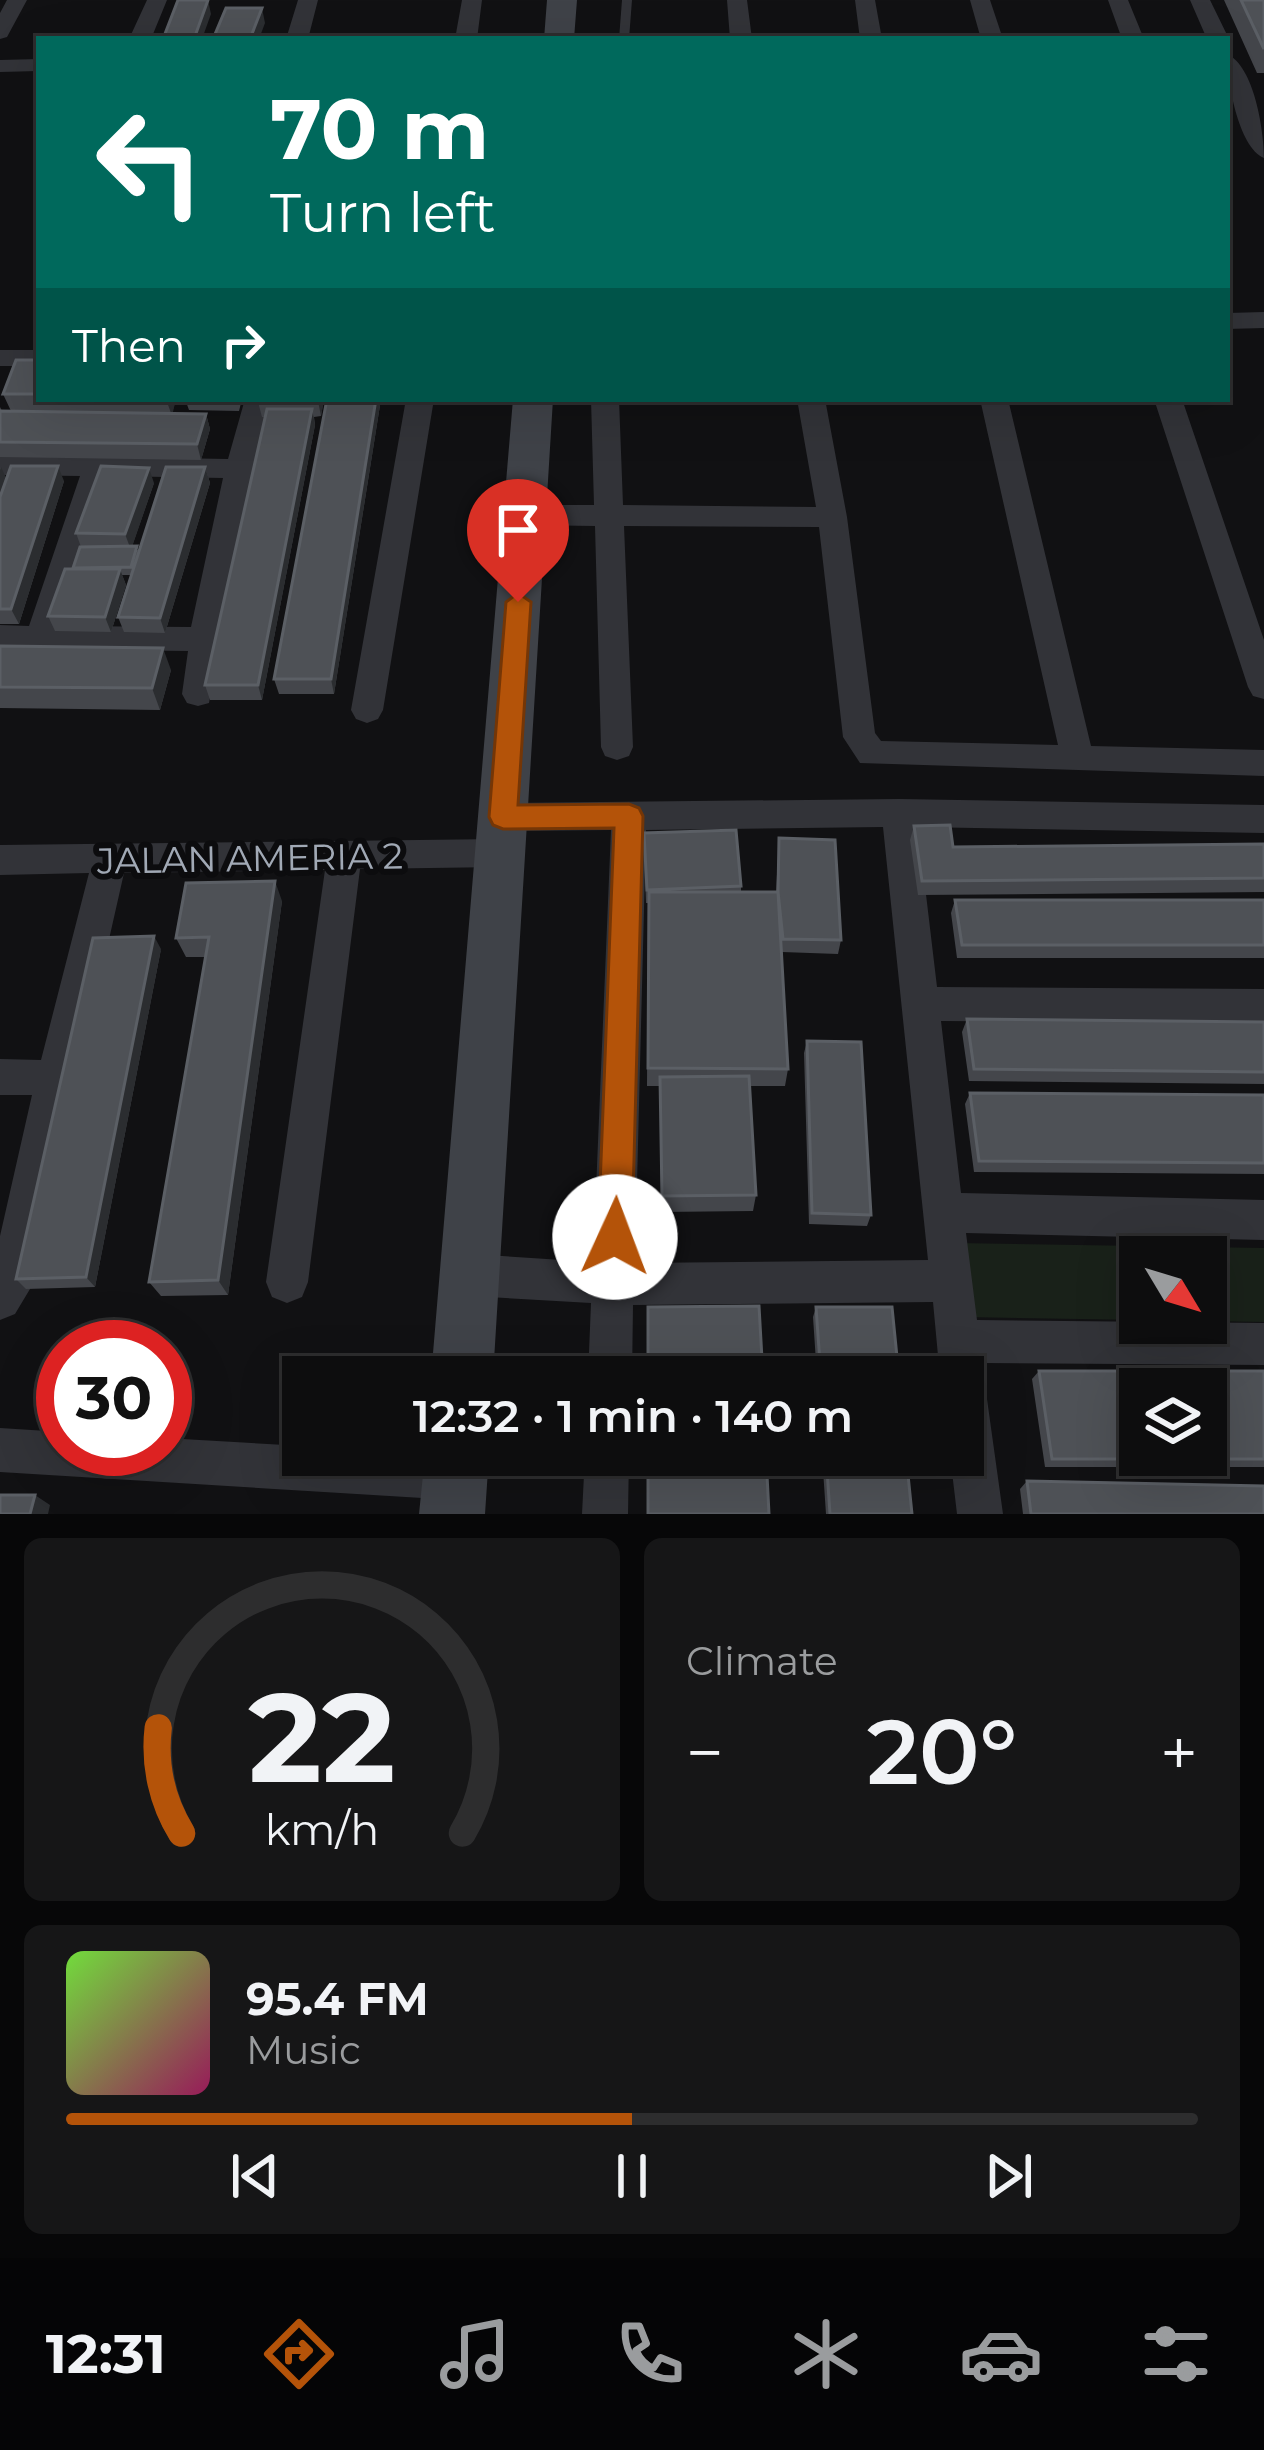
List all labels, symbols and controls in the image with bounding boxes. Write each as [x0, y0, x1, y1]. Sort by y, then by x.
text: 70 m [270, 78, 489, 180]
icon: left [72, 84, 228, 240]
text: Turn left [270, 180, 496, 246]
icon: right [210, 312, 276, 378]
text: Then [72, 318, 186, 373]
pin [467, 479, 569, 602]
icon: arrive [485, 497, 551, 563]
street label: JALAN AMERIA 2 [96, 833, 403, 883]
position arrow [552, 1174, 678, 1300]
north arrow [1119, 1236, 1227, 1344]
map controls [1119, 1236, 1227, 1476]
speed limit sign: 30 [36, 1320, 192, 1476]
button: layers [1119, 1368, 1227, 1476]
text: 12:32 · 1 min · 140 m [413, 1388, 853, 1443]
text: Climate [686, 1637, 838, 1685]
text: 22 [248, 1661, 396, 1813]
text: 20° [867, 1697, 1017, 1807]
text: − [686, 1712, 724, 1793]
text: + [1160, 1712, 1198, 1793]
text: km/h [265, 1802, 379, 1855]
text: 95.4 FM [246, 1971, 429, 2026]
text: Music [246, 2026, 361, 2074]
icon: previous [222, 2143, 288, 2209]
icon: pause [599, 2143, 665, 2209]
icon: next [976, 2143, 1042, 2209]
icon: directions [257, 2312, 341, 2396]
icon: music [433, 2312, 517, 2396]
icon: phone [608, 2312, 692, 2396]
icon: climate [784, 2312, 868, 2396]
icon: car [959, 2312, 1043, 2396]
icon: filters [1134, 2312, 1218, 2396]
text: 12:31 [46, 2321, 166, 2387]

